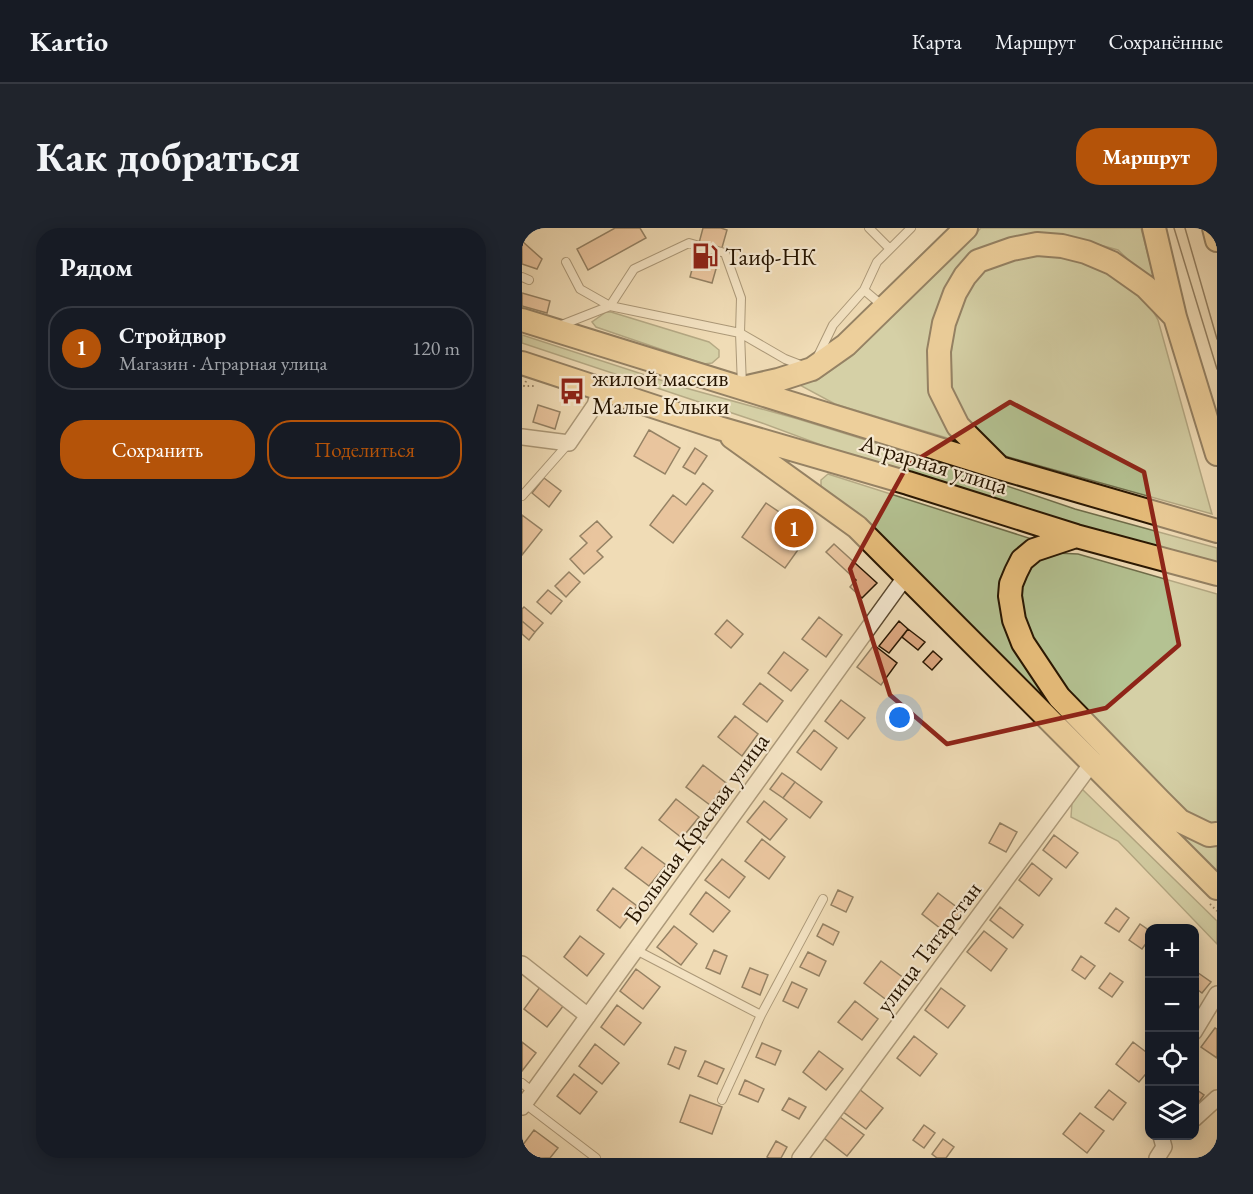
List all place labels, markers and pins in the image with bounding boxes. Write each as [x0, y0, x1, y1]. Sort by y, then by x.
fuel station icon: Таиф-НК [690, 241, 720, 271]
place label: Таиф-НК [725, 241, 817, 272]
place label: жилой массив Малые Клыки [592, 362, 730, 421]
bus stop icon: жилой массив Малые Клыки [557, 376, 587, 406]
pin: 1 [774, 506, 814, 550]

